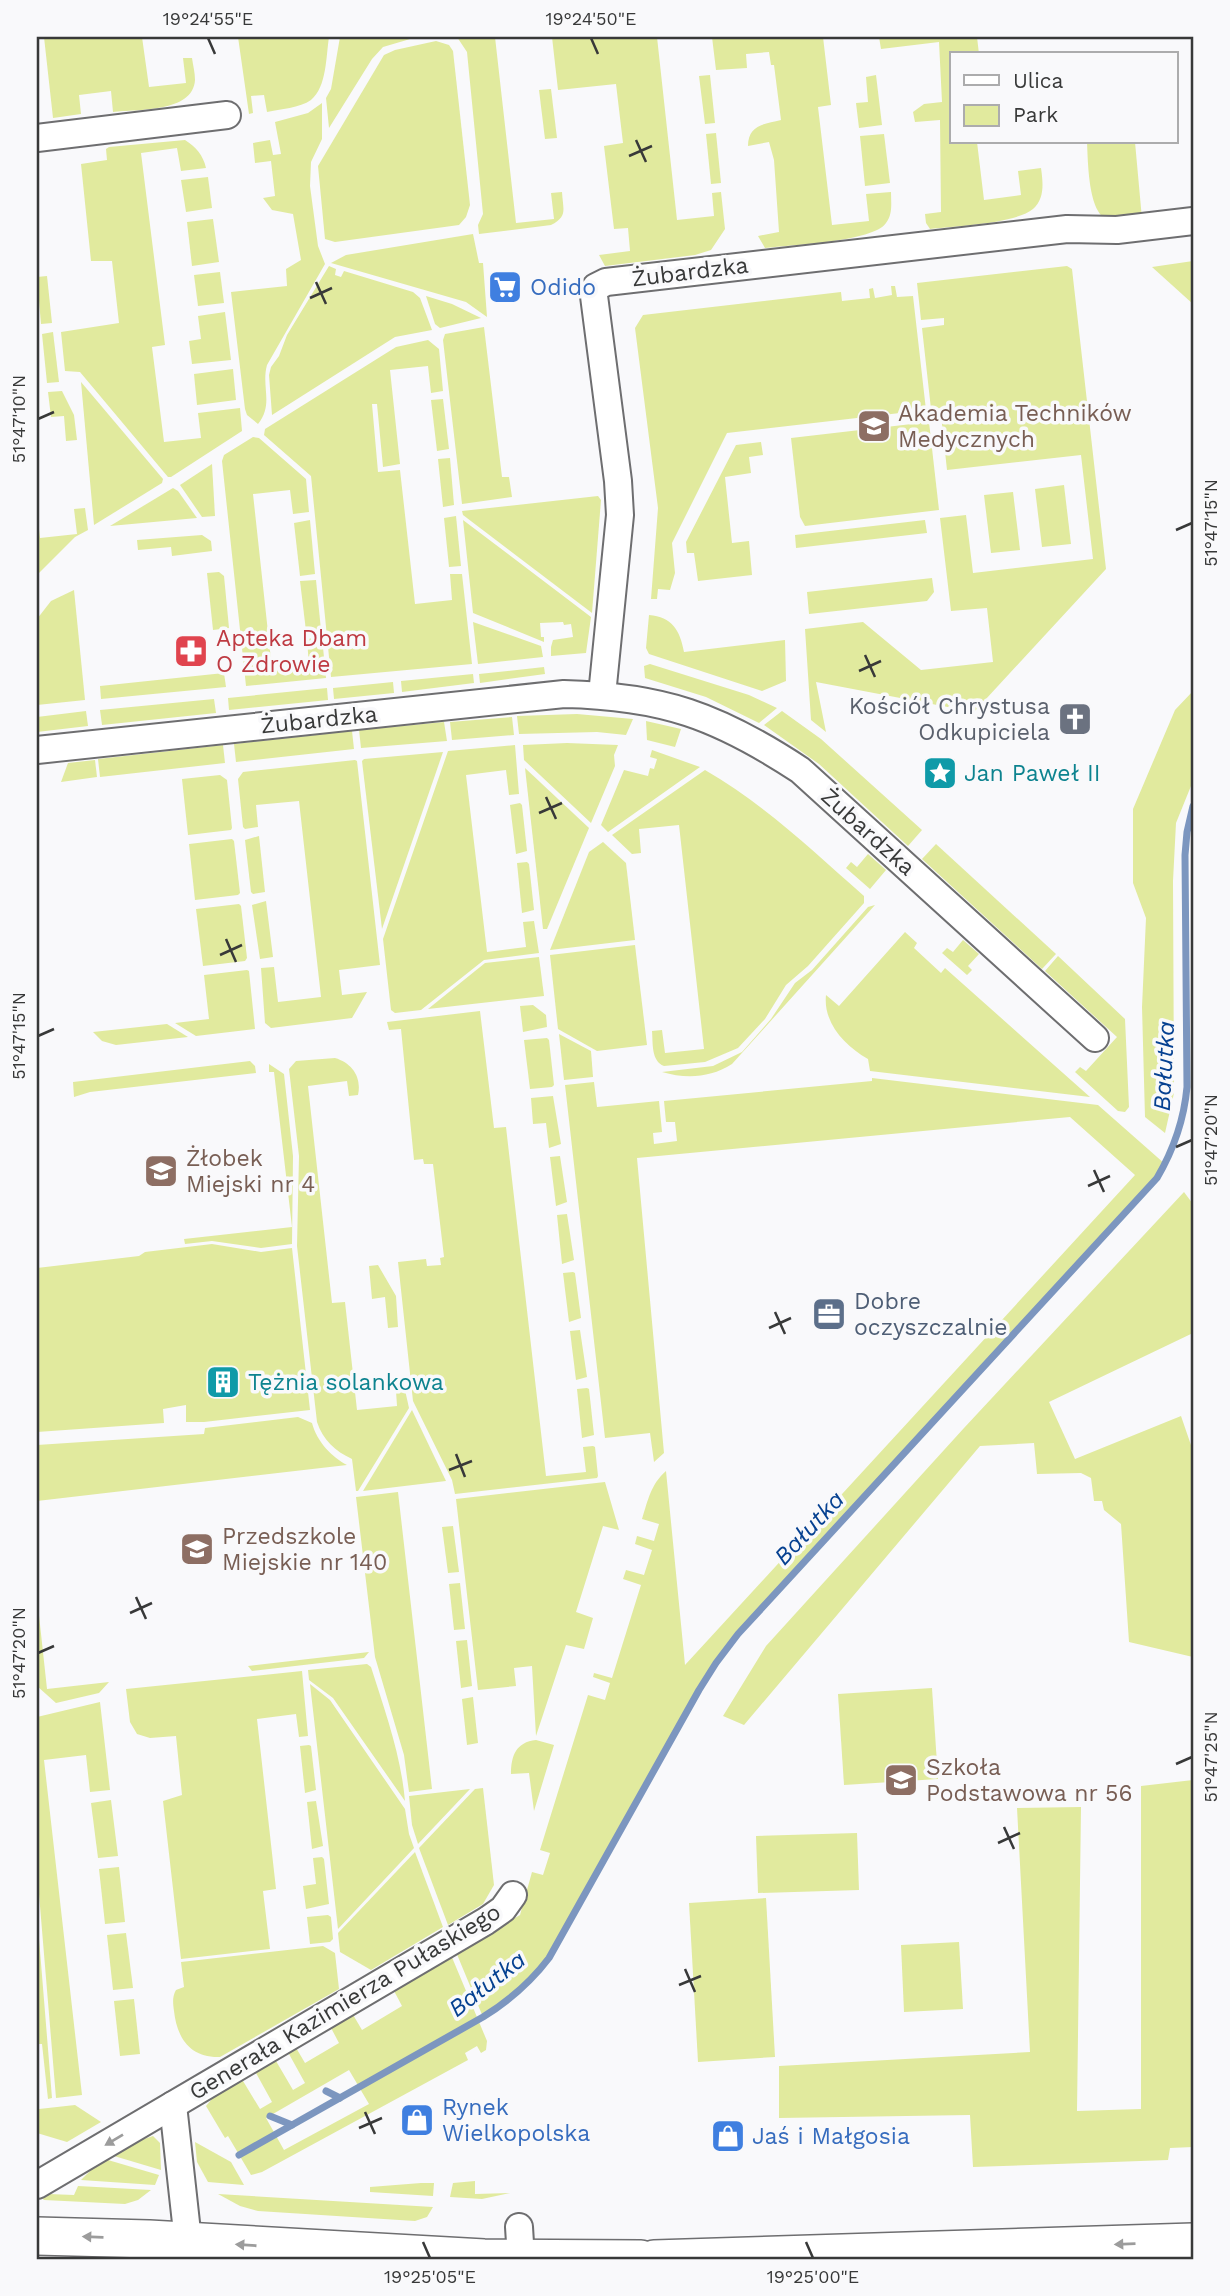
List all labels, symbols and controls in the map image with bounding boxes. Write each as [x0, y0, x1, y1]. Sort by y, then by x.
text: 19°24'55"E [163, 8, 253, 29]
text: 19°24'50"E [545, 8, 637, 29]
legend [950, 52, 1178, 144]
text: Ulica [1013, 68, 1064, 93]
text: Park [1013, 102, 1058, 127]
street label: Żubardzka [630, 251, 750, 293]
supermarket icon: Odido [486, 268, 524, 306]
place label: Odido [530, 274, 596, 301]
text: 51°47'10"N [8, 375, 29, 463]
place label: Akademia Techników Medycznych [898, 400, 1132, 453]
school or university icon: Akademia Techników Medycznych [855, 407, 893, 445]
text: 51°47'15"N [1200, 479, 1221, 567]
place label: Apteka Dbam O Zdrowie [216, 625, 367, 678]
pharmacy icon: Apteka Dbam O Zdrowie [172, 632, 210, 670]
place label: Kościół Chrystusa Odkupiciela [849, 693, 1050, 746]
street label: Żubardzka [259, 700, 379, 740]
church icon: Kościół Chrystusa Odkupiciela [1056, 700, 1094, 738]
place icon: Jan Paweł II [921, 754, 959, 792]
place label: Jan Paweł II [964, 760, 1101, 787]
street label: Żubardzka [815, 783, 921, 881]
text: 51°47'15"N [8, 992, 29, 1080]
water label: Bałutka [1148, 1020, 1180, 1112]
text: 51°47'20"N [1200, 1094, 1221, 1186]
place label: Żłobek Miejski nr 4 [186, 1145, 315, 1198]
school or university icon: Żłobek Miejski nr 4 [142, 1152, 180, 1190]
place label: Dobre oczyszczalnie [854, 1288, 1008, 1341]
office icon: Dobre oczyszczalnie [810, 1295, 848, 1333]
building icon: Tężnia solankowa [204, 1363, 242, 1401]
place label: Tężnia solankowa [248, 1369, 444, 1396]
water label: Bałutka [768, 1485, 850, 1570]
place label: Przedszkole Miejskie nr 140 [222, 1523, 387, 1576]
school or university icon: Przedszkole Miejskie nr 140 [178, 1530, 216, 1568]
text: 51°47'20"N [8, 1607, 29, 1699]
text: 51°47'25"N [1200, 1711, 1221, 1803]
place label: Szkoła Podstawowa nr 56 [926, 1754, 1132, 1807]
school or university icon: Szkoła Podstawowa nr 56 [882, 1761, 920, 1799]
street label: Generała Kazimierza Pułaskiego [184, 1898, 506, 2106]
water label: Bałutka [443, 1945, 531, 2023]
place label: Rynek Wielkopolska [442, 2094, 590, 2147]
shop icon: Rynek Wielkopolska [398, 2101, 436, 2139]
shop icon: Jaś i Małgosia [709, 2117, 747, 2155]
place label: Jaś i Małgosia [752, 2123, 910, 2150]
one-way arrow [104, 2133, 123, 2146]
one-way arrow [82, 2231, 104, 2242]
one-way arrow [235, 2239, 257, 2250]
one-way arrow [1114, 2239, 1136, 2250]
text: 19°25'05"E [384, 2266, 476, 2287]
text: 19°25'00"E [767, 2266, 859, 2287]

